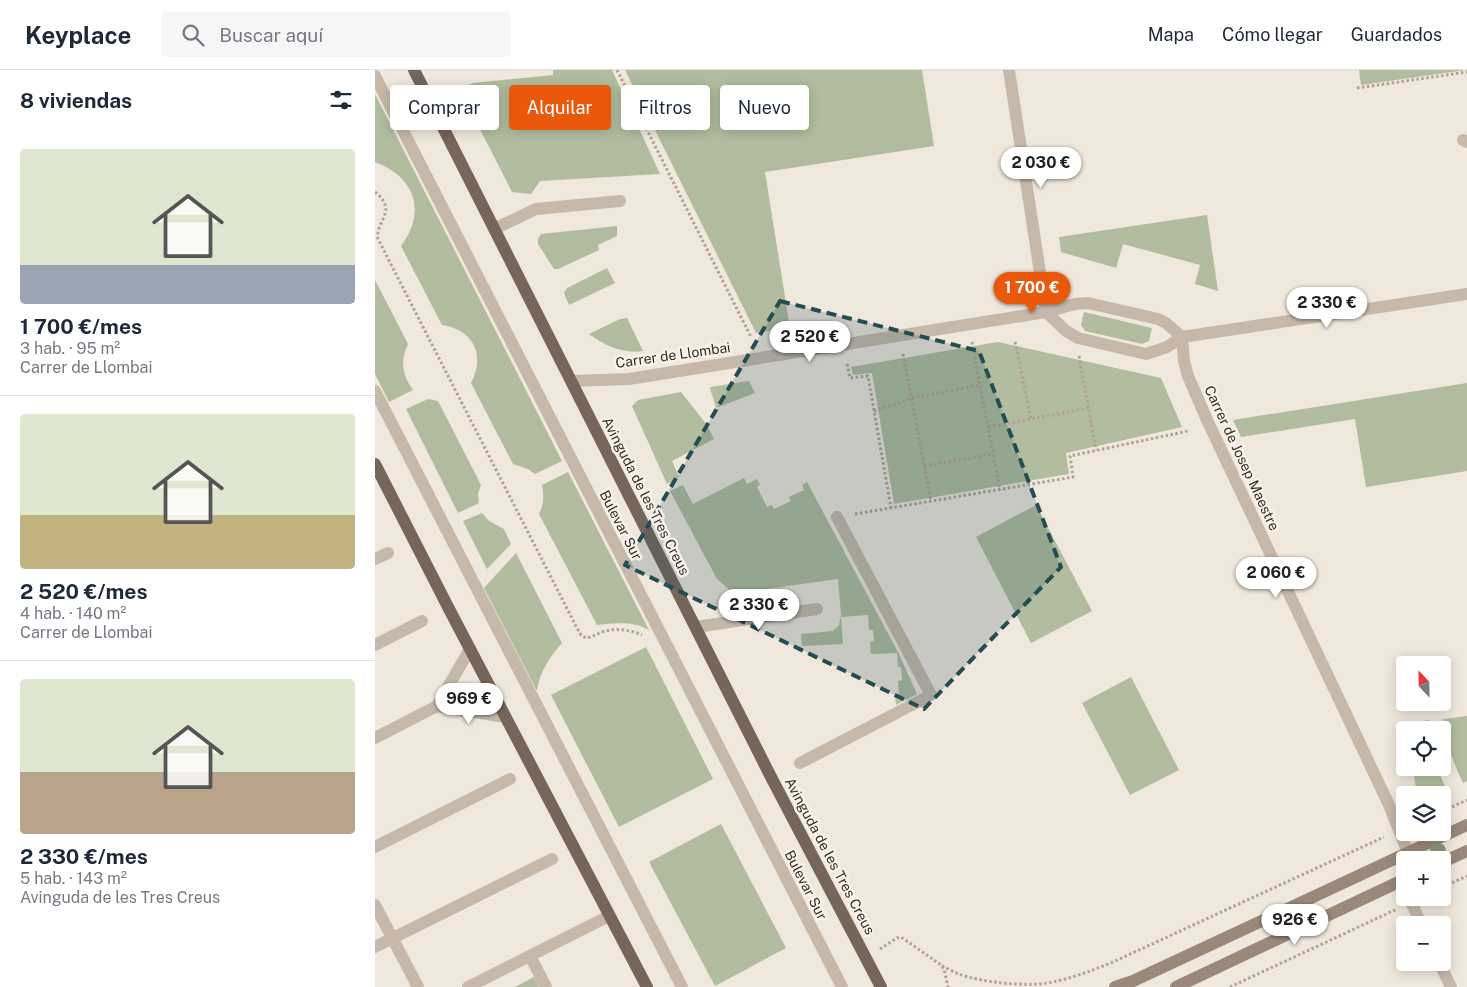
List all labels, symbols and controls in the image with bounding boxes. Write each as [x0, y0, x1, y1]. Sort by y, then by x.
search box [161, 12, 511, 57]
text: Keyplace [25, 21, 131, 49]
icon: search [179, 21, 207, 49]
text: Buscar aquí [219, 24, 323, 46]
text: Mapa [1148, 24, 1194, 45]
text: Cómo llegar [1222, 24, 1323, 45]
text: Guardados [1351, 24, 1442, 45]
chip: Comprar [390, 85, 499, 130]
chip: Alquilar [509, 85, 611, 130]
chip: Filtros [621, 85, 710, 130]
chip: Nuevo [720, 85, 809, 130]
icon: filters [327, 86, 355, 114]
text: 8 viviendas [20, 88, 132, 113]
pin: 2 030 € [995, 146, 1087, 189]
text: 2 030 € [1012, 153, 1070, 172]
icon: home [143, 181, 233, 271]
pin: 1 700 € [986, 272, 1078, 314]
text: 1 700 € [1005, 278, 1059, 297]
pin: 2 330 € [1281, 286, 1373, 329]
text: 2 330 € [1297, 293, 1357, 312]
text: 1 700 €/mes [20, 314, 142, 339]
pin: 2 520 € [764, 320, 856, 363]
text: 2 520 € [780, 327, 840, 346]
text: 3 hab. · 95 m² [20, 339, 120, 358]
street label: Carrer de Llombai [615, 339, 731, 371]
text: Carrer de Llombai [20, 358, 152, 377]
street label: Carrer de Josep Maestre [1201, 383, 1283, 533]
street label: Avinguda de les Tres Creus [599, 414, 693, 578]
icon: home [143, 447, 233, 537]
street label: Bulevar Sur [597, 488, 645, 562]
pin: 2 060 € [1230, 556, 1322, 599]
text: 2 060 € [1247, 563, 1305, 582]
text: 2 520 €/mes [20, 579, 147, 604]
pin: 2 330 € [713, 588, 805, 631]
text: 2 330 € [729, 595, 789, 614]
text: 4 hab. · 140 m² [20, 604, 126, 623]
text: Carrer de Llombai [20, 623, 152, 642]
north arrow [1396, 656, 1451, 711]
map controls [1396, 656, 1451, 971]
pin: 969 € [434, 682, 504, 725]
text: 969 € [446, 689, 492, 708]
icon: home [143, 712, 233, 802]
button: locate [1396, 721, 1451, 776]
street label: Avinguda de les Tres Creus [782, 775, 878, 937]
button: layers [1396, 786, 1451, 841]
text: 2 330 €/mes [20, 844, 148, 869]
street label: Bulevar Sur [782, 848, 830, 922]
button: + [1396, 851, 1451, 906]
text: 5 hab. · 143 m² [20, 869, 127, 888]
text: Avinguda de les Tres Creus [20, 888, 220, 907]
pin: 926 € [1260, 904, 1330, 946]
text: 926 € [1272, 910, 1318, 929]
button: − [1396, 916, 1451, 971]

